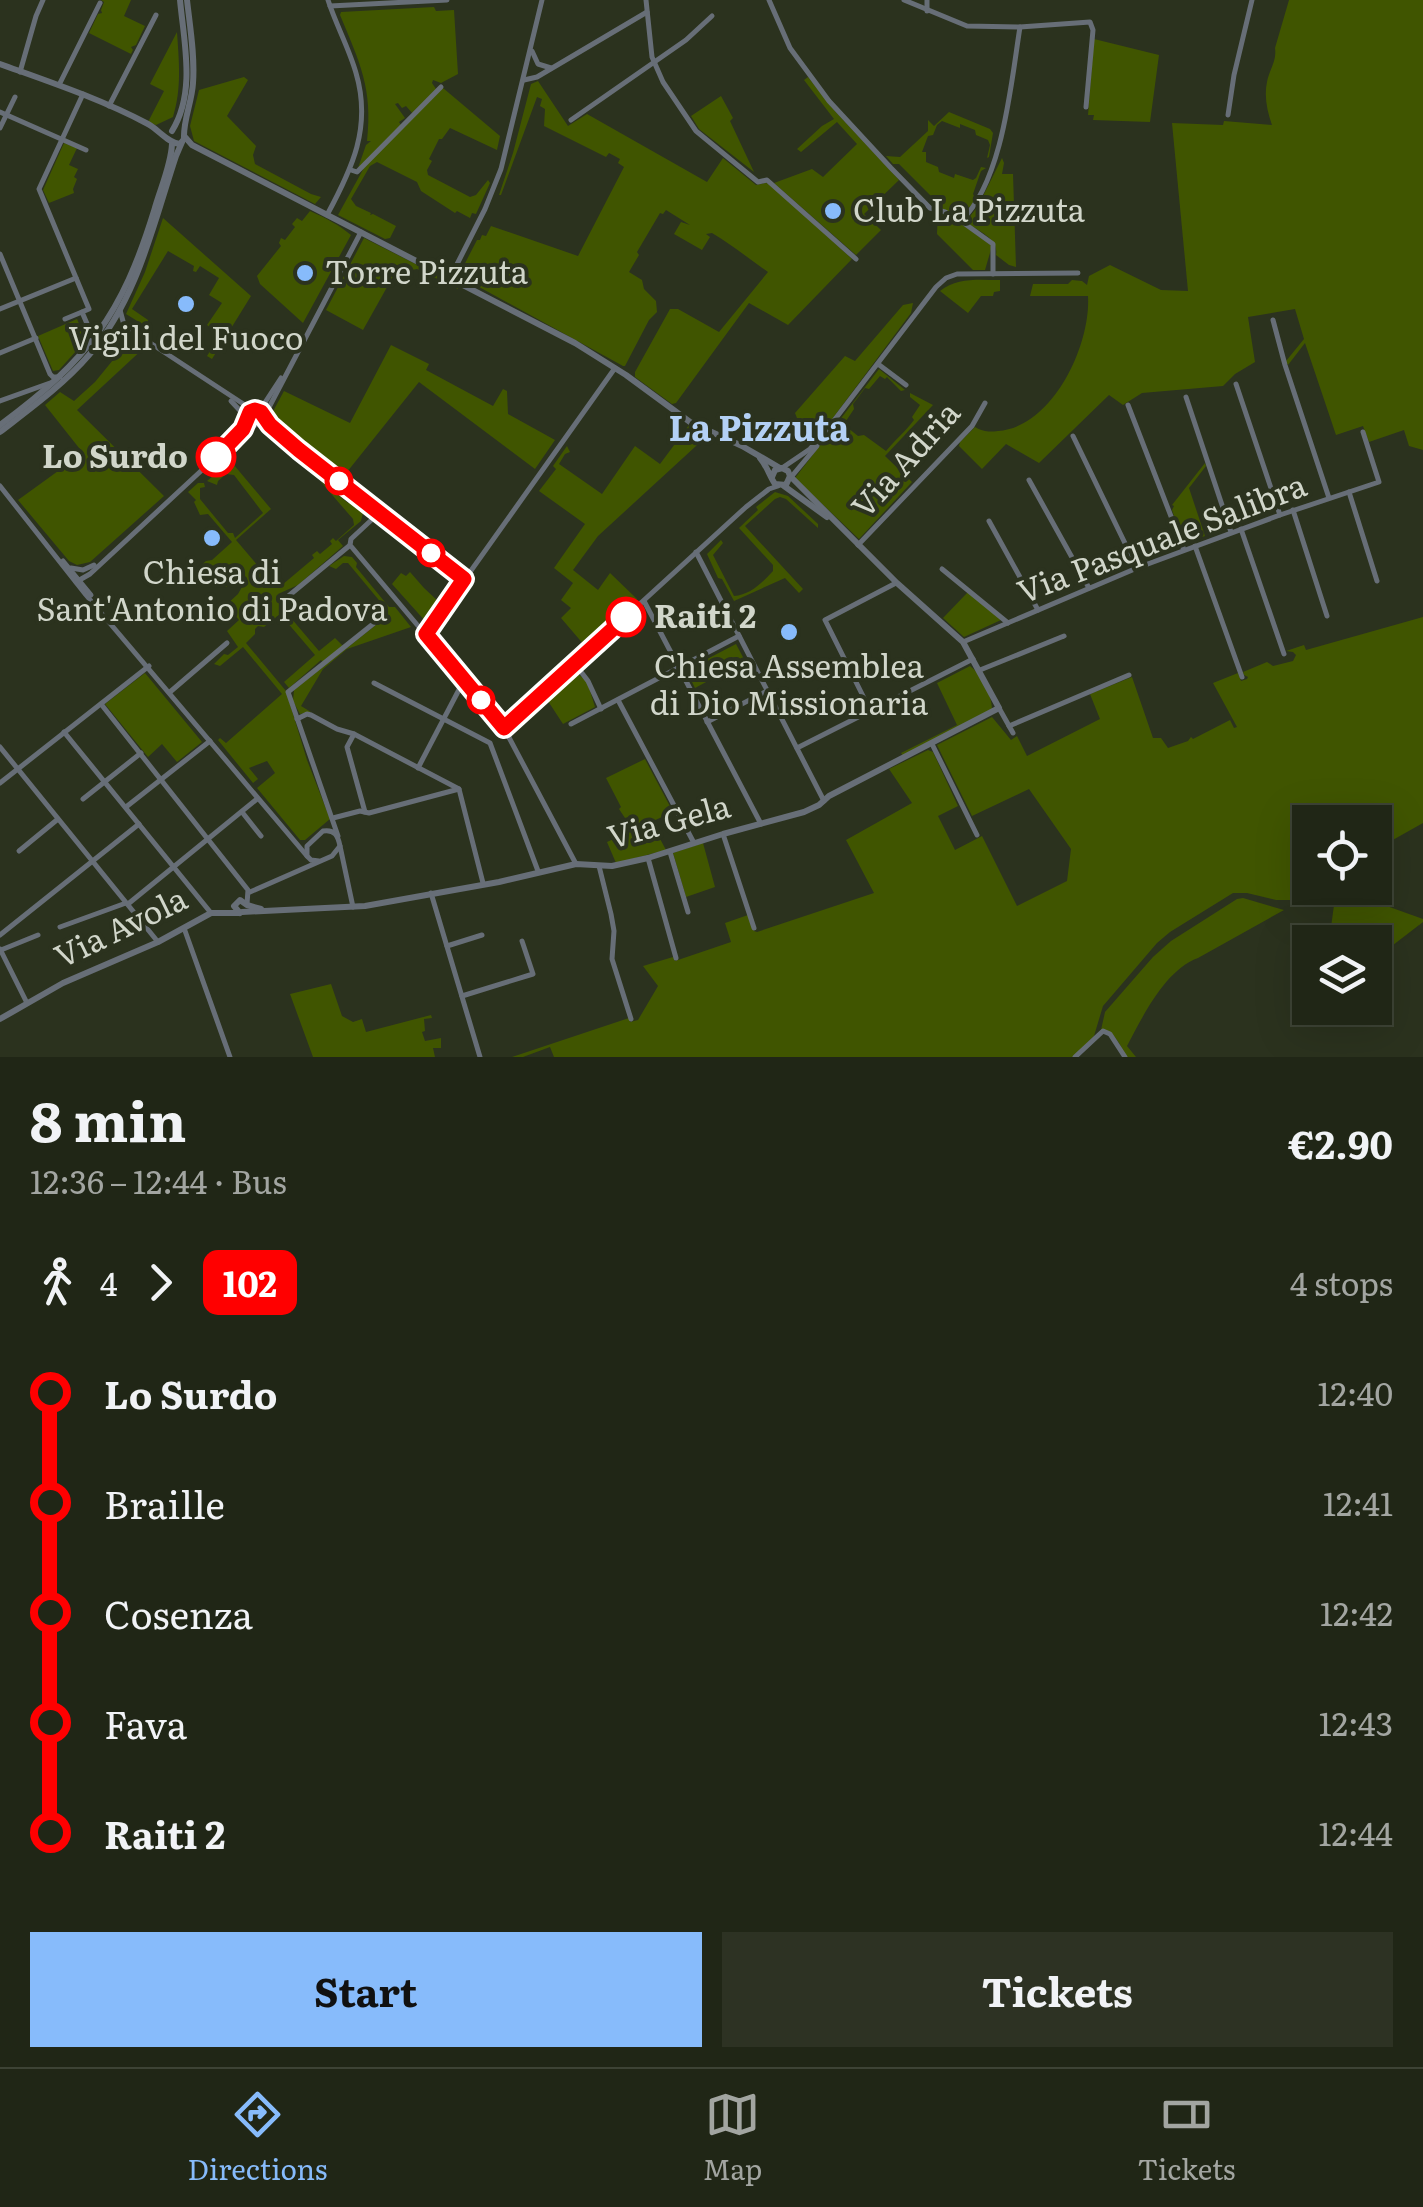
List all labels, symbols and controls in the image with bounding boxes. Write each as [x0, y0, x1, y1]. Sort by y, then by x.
place label: Club La Pizzuta [853, 184, 1086, 232]
marker: Club La Pizzuta [822, 200, 844, 222]
place label: Torre Pizzuta [325, 246, 529, 294]
marker: Torre Pizzuta [294, 262, 316, 284]
marker: Vigili del Fuoco [175, 293, 197, 315]
place label: Vigili del Fuoco [68, 312, 304, 360]
street label: Via Adria [838, 388, 970, 527]
district label: La Pizzuta [668, 400, 850, 452]
place label: Lo Surdo [42, 430, 188, 478]
marker: Lo Surdo [197, 438, 235, 476]
street label: Via Pasquale Salibra [1009, 459, 1313, 613]
unlabelled marker [326, 468, 352, 494]
marker: Chiesa di Sant'Antonio di Padova [201, 527, 223, 549]
unlabelled marker [418, 540, 444, 566]
place label: Chiesa di Sant'Antonio di Padova [36, 546, 388, 631]
place label: Raiti 2 [654, 590, 756, 638]
marker: Raiti 2 [607, 598, 645, 636]
marker: Chiesa Assemblea di Dio Missionaria [778, 621, 800, 643]
place label: Chiesa Assemblea di Dio Missionaria [650, 640, 929, 725]
unlabelled marker [468, 687, 494, 713]
street label: Via Gela [601, 779, 736, 859]
map controls [1292, 805, 1392, 1025]
button: locate [1292, 805, 1392, 905]
street label: Via Avola [45, 872, 195, 978]
button: layers [1292, 925, 1392, 1025]
text: 8 min [30, 1077, 187, 1159]
text: €2.90 [1288, 1114, 1393, 1171]
text: 12:36 – 12:44 · Bus [30, 1156, 287, 1204]
icon: walk [30, 1255, 85, 1310]
icon: forward [133, 1255, 188, 1310]
text: 102 [223, 1256, 277, 1308]
text: 4 [100, 1258, 118, 1306]
text: 4 stops [1290, 1258, 1393, 1306]
text: Lo Surdo [104, 1364, 277, 1421]
text: 12:40 [1318, 1368, 1393, 1416]
text: Braille [104, 1474, 225, 1531]
text: 12:41 [1323, 1478, 1393, 1526]
text: Cosenza [104, 1584, 253, 1641]
text: 12:42 [1320, 1588, 1393, 1636]
text: Fava [104, 1694, 187, 1751]
text: 12:43 [1319, 1698, 1393, 1746]
text: Raiti 2 [104, 1804, 226, 1861]
text: 12:44 [1318, 1808, 1393, 1856]
button: Start [30, 1932, 702, 2047]
button: Tickets [722, 1932, 1393, 2047]
tab: Directions [188, 2087, 328, 2189]
tab: Map [703, 2087, 762, 2189]
tab: Tickets [1138, 2087, 1235, 2189]

